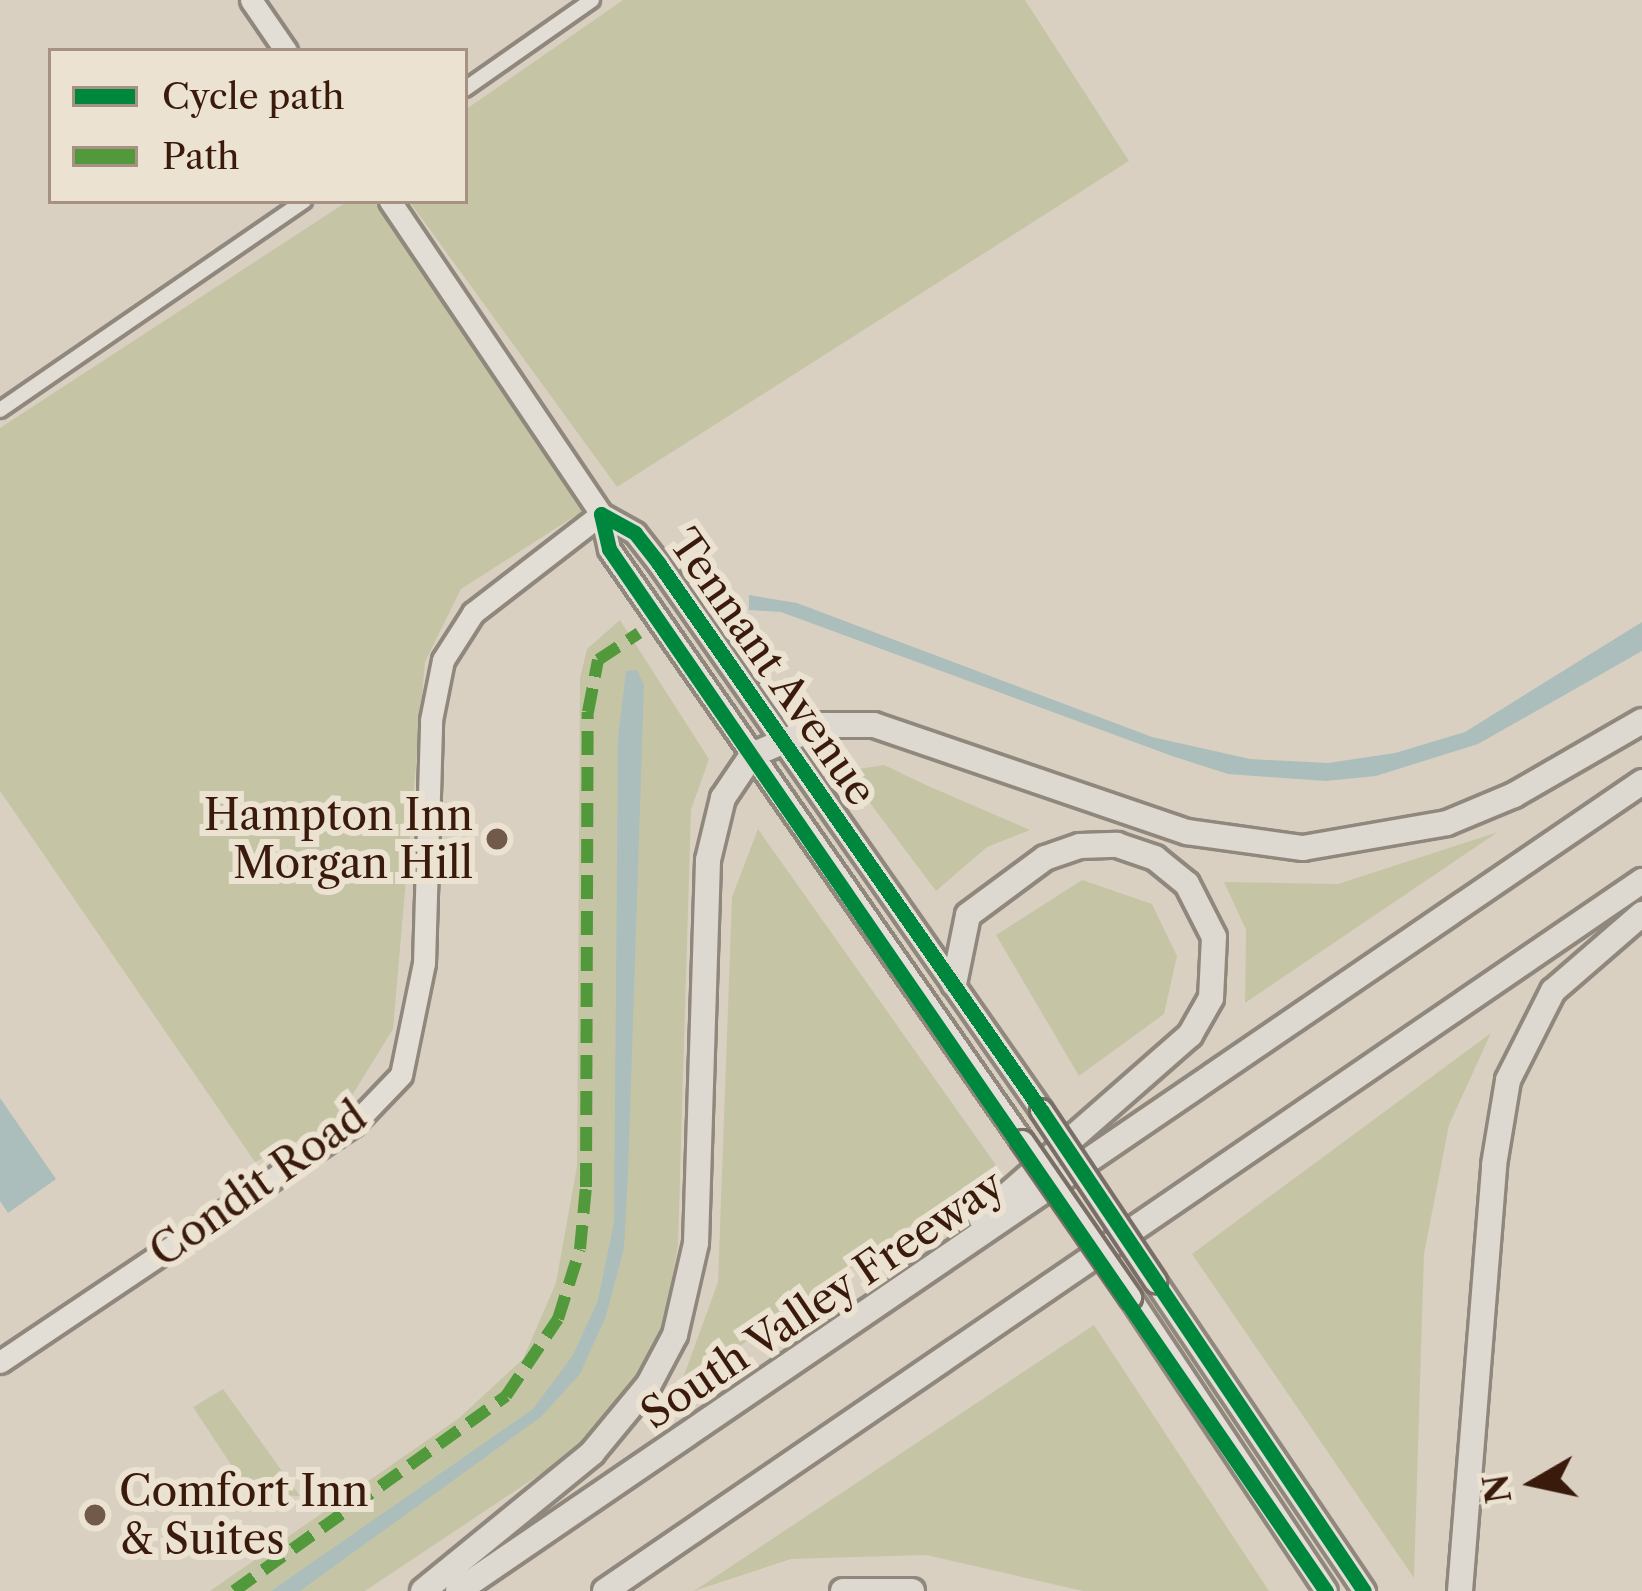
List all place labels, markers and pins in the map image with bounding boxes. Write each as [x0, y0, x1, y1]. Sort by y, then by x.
place label: Hampton Inn Morgan Hill [204, 790, 473, 888]
marker: Hampton Inn Morgan Hill [484, 826, 510, 852]
place label: Comfort Inn & Suites [119, 1466, 369, 1564]
marker: Comfort Inn & Suites [82, 1502, 108, 1528]

